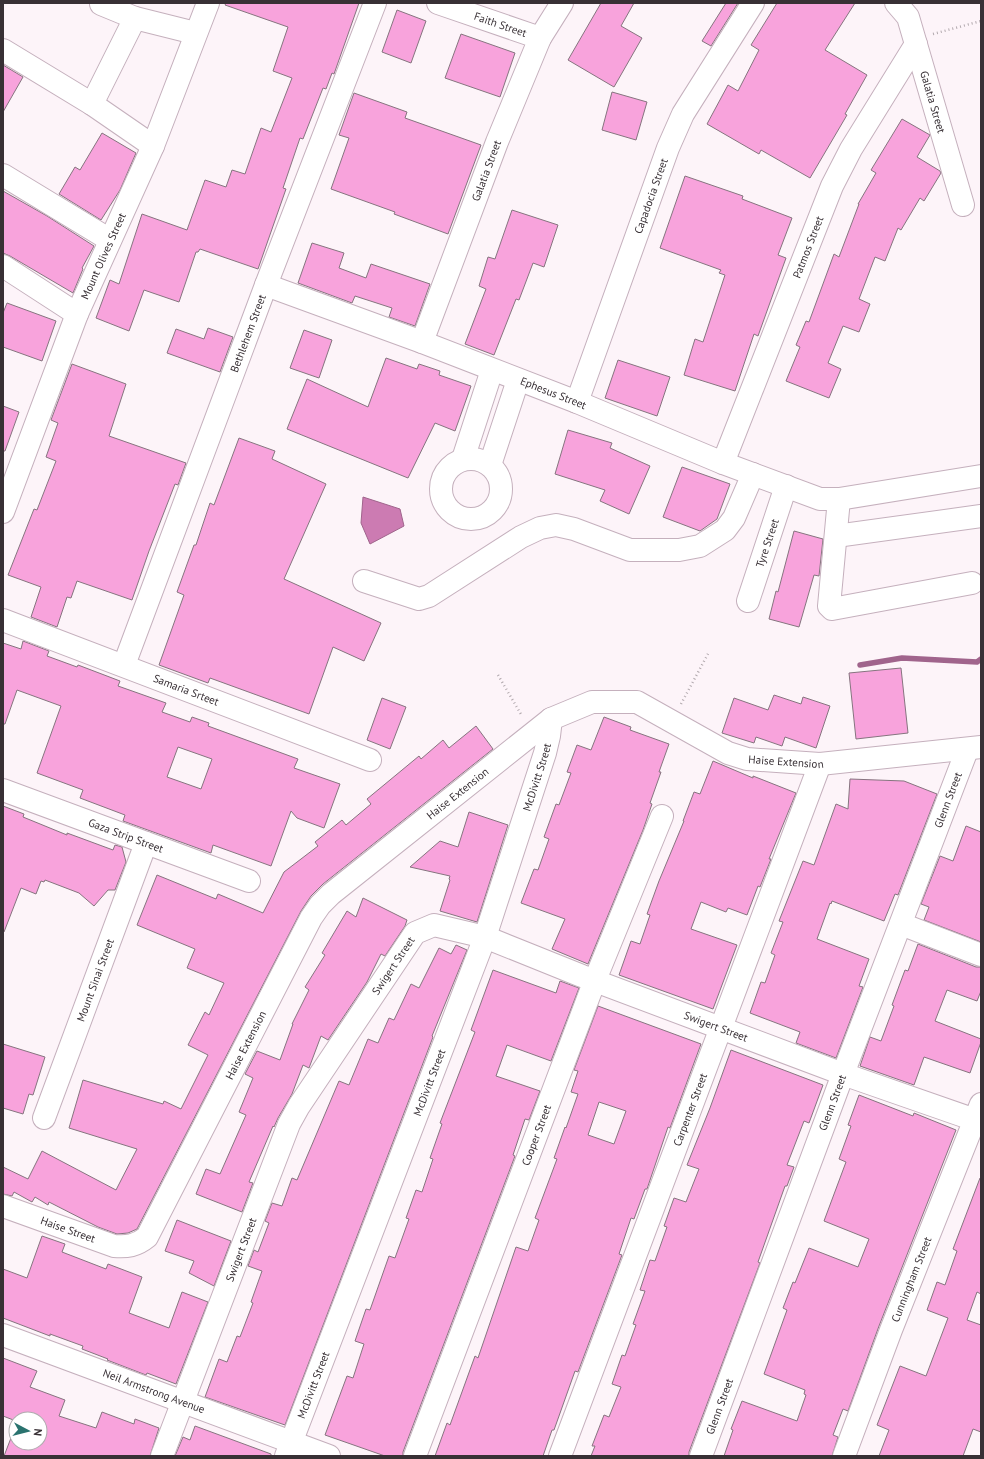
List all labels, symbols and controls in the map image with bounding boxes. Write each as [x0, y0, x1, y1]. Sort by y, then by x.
street label: Faith Street [472, 9, 529, 40]
street label: Galatia Street [917, 69, 949, 135]
street label: Galatia Street [468, 138, 504, 203]
street label: Capadocia Street [631, 156, 671, 236]
street label: Mount Olives Street [78, 210, 129, 301]
street label: Patmos Street [789, 214, 827, 280]
street label: Bethlehem Street [227, 292, 269, 374]
street label: Ephesus Street [518, 374, 589, 412]
street label: Tyre Street [753, 517, 782, 569]
street label: Samaria Srteet [151, 671, 221, 709]
street label: McDivitt Street [520, 741, 554, 813]
street label: Haise Extension [748, 752, 824, 771]
street label: Haise Extension [424, 764, 491, 822]
street label: Glenn Street [931, 770, 965, 830]
street label: Gaza Strip Street [86, 815, 166, 856]
street label: Swigert Street [369, 934, 418, 998]
street label: Mount Sinai Street [73, 936, 117, 1024]
street label: Haise Extension [222, 1008, 269, 1082]
street label: Swigert Street [682, 1008, 750, 1045]
street label: McDivitt Street [410, 1047, 448, 1118]
street label: Carpenter Street [670, 1071, 710, 1148]
street label: Glenn Street [816, 1072, 849, 1133]
street label: Cooper Street [518, 1102, 554, 1168]
street label: Haise Street [39, 1213, 97, 1246]
street label: Swigert Street [222, 1215, 260, 1284]
street label: Cunningham Street [888, 1234, 935, 1324]
street label: McDivitt Street [294, 1349, 332, 1421]
street label: Neil Armstrong Avenue [101, 1366, 207, 1416]
street label: Glenn Street [703, 1376, 736, 1436]
north arrow [8, 1411, 48, 1451]
text: N [31, 1428, 45, 1437]

